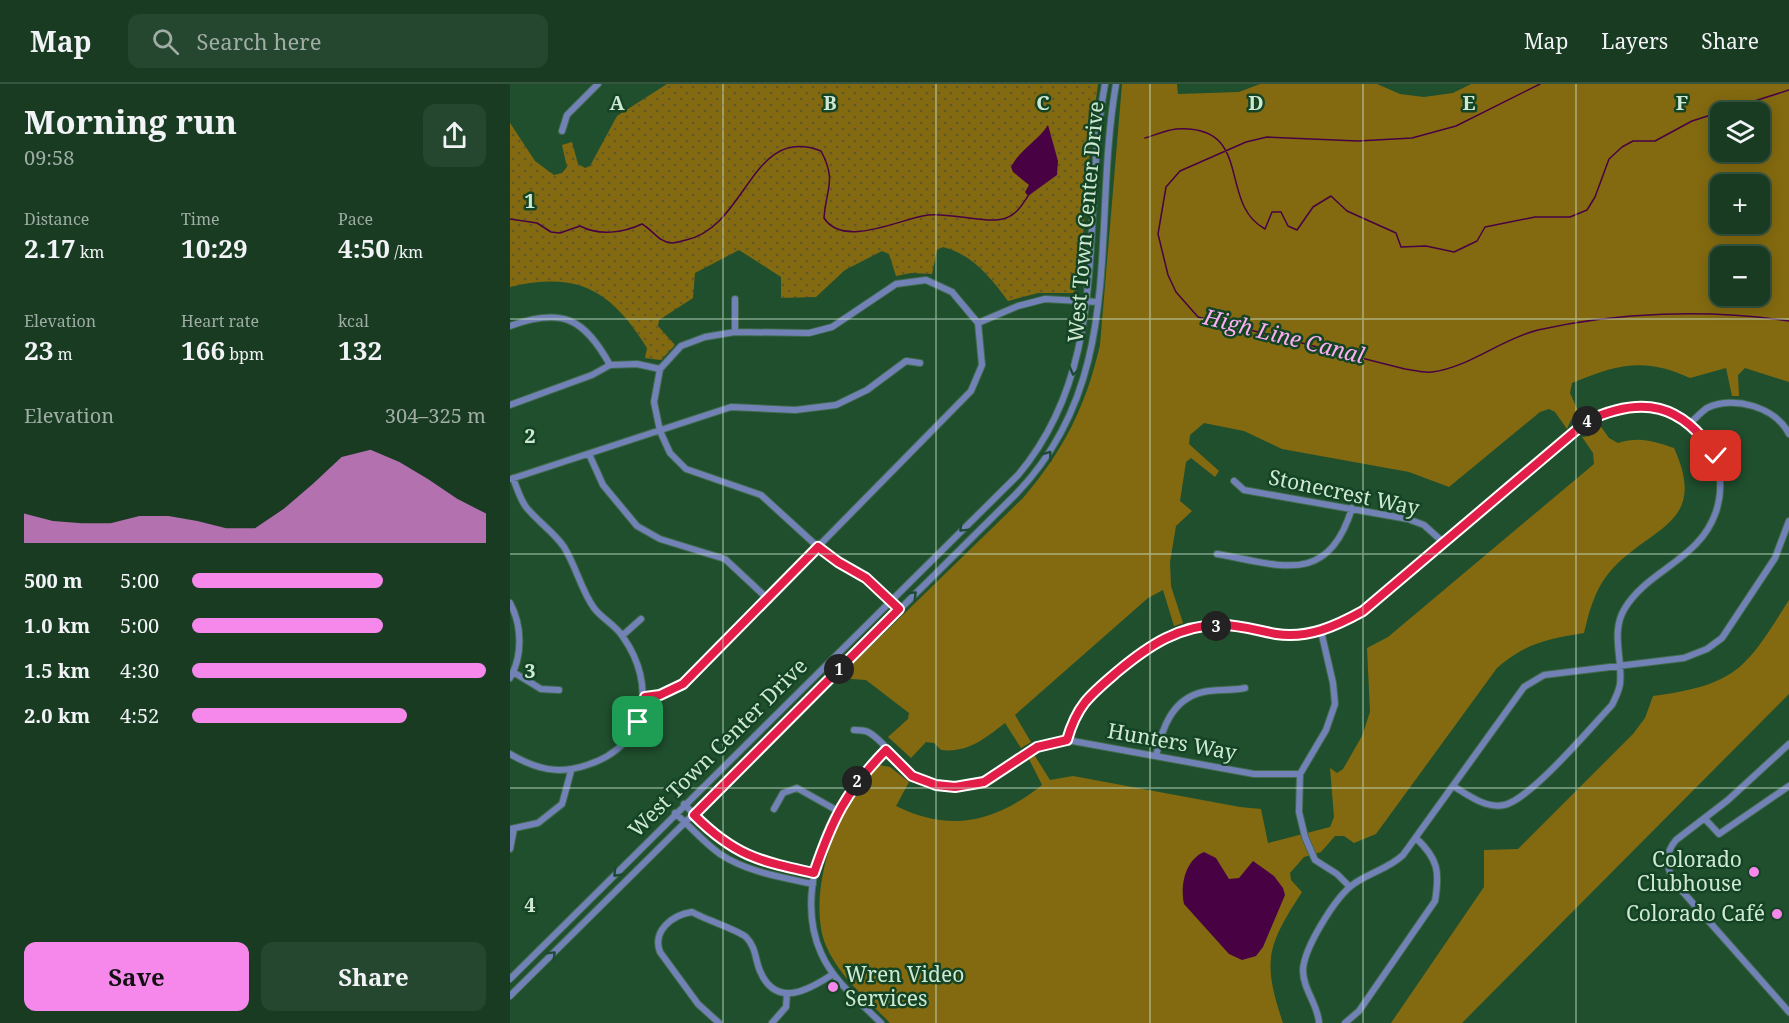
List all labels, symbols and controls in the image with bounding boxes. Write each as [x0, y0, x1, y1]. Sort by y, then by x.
search box [128, 14, 548, 68]
text: Map [30, 22, 92, 60]
icon: search [149, 25, 182, 58]
text: Search here [197, 26, 321, 56]
text: Map [1524, 27, 1568, 55]
text: Layers [1601, 27, 1668, 55]
text: Share [1701, 27, 1759, 55]
text: A [609, 89, 625, 116]
text: B [823, 89, 837, 116]
text: C [1036, 89, 1050, 116]
text: D [1248, 89, 1264, 116]
text: E [1462, 89, 1476, 116]
text: F [1676, 89, 1688, 116]
text: Morning run [24, 99, 237, 144]
street label: West Town Center Drive [1060, 100, 1110, 344]
map controls [1710, 102, 1770, 306]
button: layers [1710, 102, 1770, 162]
button: share [423, 104, 486, 167]
text: 09:58 [24, 144, 74, 171]
button: + [1710, 174, 1770, 234]
text: 1 [524, 187, 536, 214]
text: Distance [24, 208, 89, 230]
text: Time [181, 208, 220, 230]
text: Pace [338, 208, 373, 230]
text: 2.17 [24, 230, 76, 266]
text: 10:29 [181, 230, 248, 266]
text: 4:50 [338, 230, 390, 266]
text: km [76, 241, 104, 263]
text: /km [390, 241, 423, 263]
button: − [1710, 246, 1770, 306]
water label: High Line Canal [1200, 300, 1368, 370]
text: Elevation [24, 310, 96, 332]
text: Heart rate [181, 310, 259, 332]
text: kcal [338, 310, 369, 332]
text: 23 [24, 332, 53, 368]
text: 166 [181, 332, 225, 368]
text: 132 [338, 332, 382, 368]
text: m [53, 343, 73, 365]
text: bpm [225, 343, 264, 365]
one-way arrow [1069, 365, 1081, 376]
text: Elevation [24, 402, 114, 429]
text: 304–325 m [385, 402, 486, 429]
pin: 4 [1572, 406, 1602, 436]
text: 4 [1582, 410, 1592, 432]
text: 2 [524, 422, 536, 449]
pin [1690, 430, 1741, 481]
icon: check [1699, 439, 1732, 472]
one-way arrow [1041, 451, 1052, 462]
street label: Stonecrest Way [1266, 462, 1422, 522]
one-way arrow [960, 521, 971, 532]
text: 500 m [24, 567, 83, 594]
text: 5:00 [120, 567, 159, 594]
one-way arrow [907, 591, 917, 602]
pin: 3 [1201, 611, 1231, 641]
text: 1.0 km [24, 612, 90, 639]
text: 5:00 [120, 612, 159, 639]
text: 3 [1211, 615, 1221, 637]
street label: West Town Center Drive [622, 652, 813, 843]
pin: 1 [824, 654, 854, 684]
text: 1.5 km [24, 657, 90, 684]
text: 4:30 [120, 657, 159, 684]
text: 3 [524, 657, 536, 684]
text: 1 [834, 658, 844, 680]
pin [612, 696, 663, 747]
text: 2.0 km [24, 702, 90, 729]
text: 4:52 [120, 702, 159, 729]
icon: arrive [621, 705, 654, 738]
street label: Hunters Way [1105, 716, 1239, 766]
pin: 2 [842, 766, 872, 796]
text: 2 [852, 770, 862, 792]
place label: Colorado Clubhouse [1637, 845, 1742, 897]
one-way arrow [613, 865, 624, 876]
marker: Colorado Clubhouse [1747, 865, 1761, 879]
text: 4 [524, 891, 536, 918]
place label: Colorado Café [1626, 899, 1765, 927]
marker: Colorado Café [1770, 907, 1784, 921]
button: Save [24, 942, 249, 1011]
button: Share [261, 942, 486, 1011]
one-way arrow [544, 951, 555, 962]
place label: Wren Video Services [845, 960, 964, 1012]
marker: Wren Video Services [826, 980, 840, 994]

